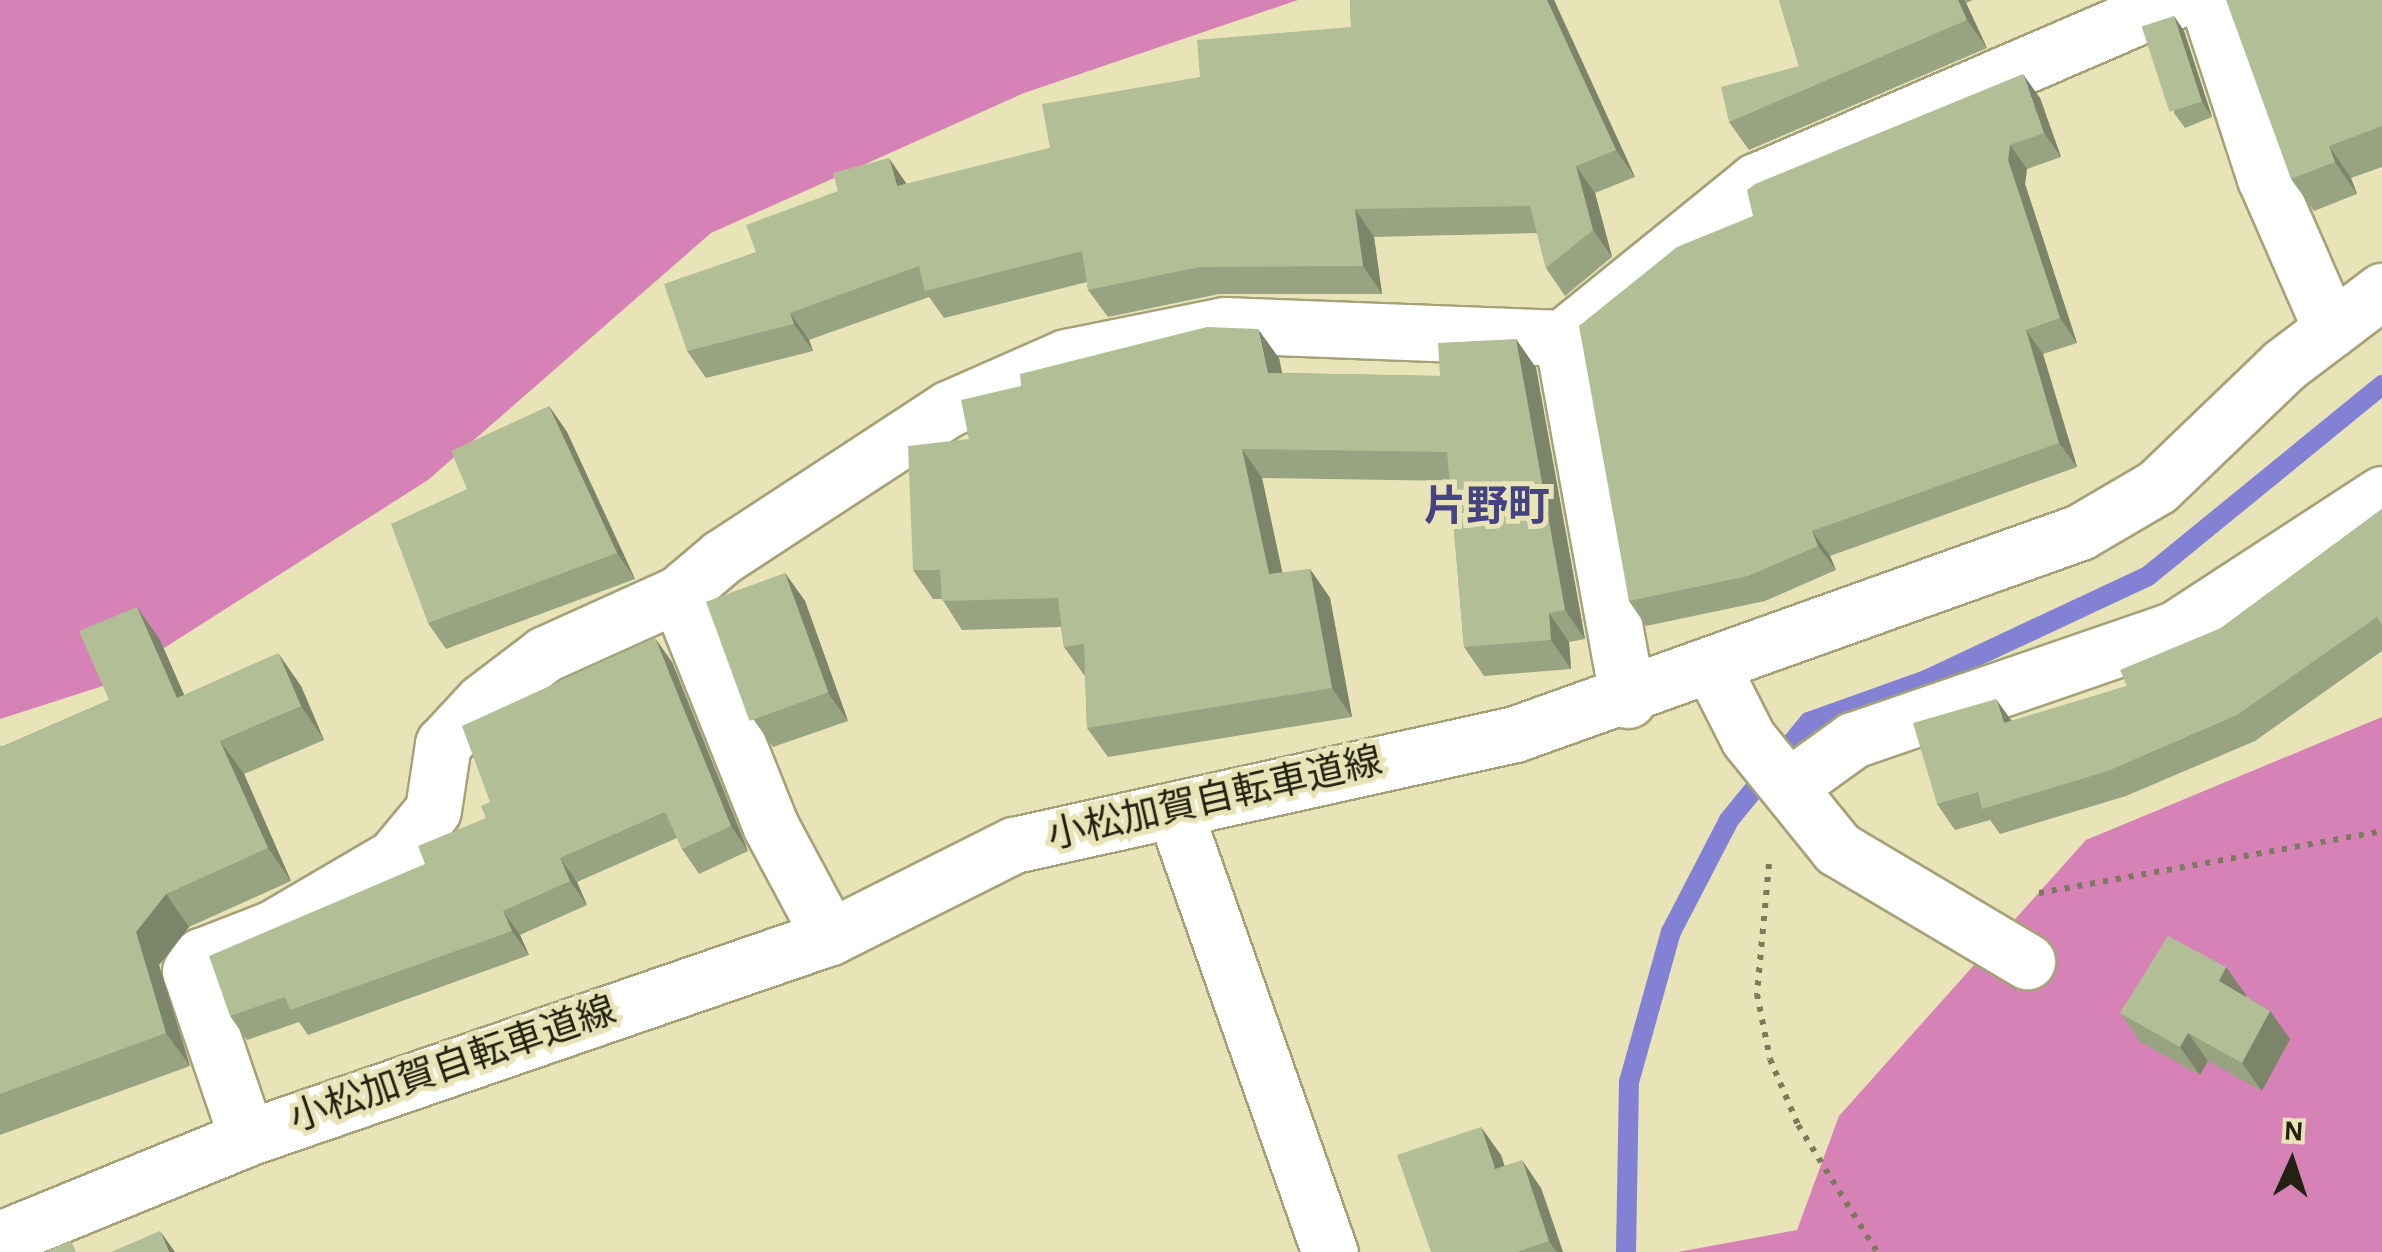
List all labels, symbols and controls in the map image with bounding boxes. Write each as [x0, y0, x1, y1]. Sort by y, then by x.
district label: 片野町 [1424, 482, 1550, 532]
street label: 小松加賀自転車道線 [1043, 739, 1387, 861]
street label: 小松加賀自転車道線 [284, 989, 622, 1143]
north arrow [2242, 1112, 2342, 1212]
text: N [2283, 1118, 2304, 1147]

